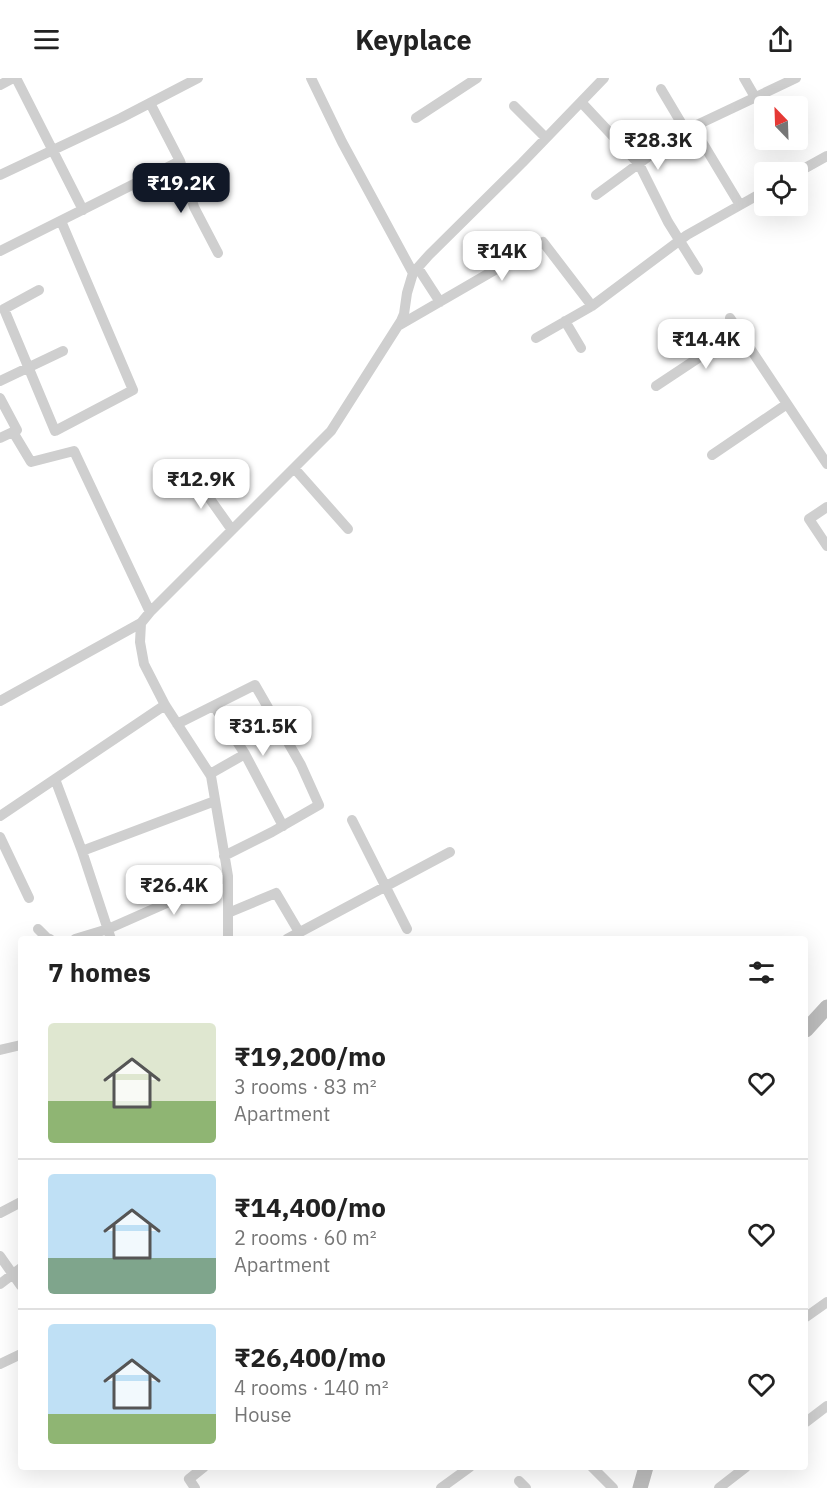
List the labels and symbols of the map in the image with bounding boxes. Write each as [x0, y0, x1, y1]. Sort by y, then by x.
north arrow [754, 96, 808, 150]
pin: ₹28.3K [609, 120, 707, 171]
pin: ₹19.2K [132, 163, 230, 214]
pin: ₹14K [466, 231, 538, 282]
pin: ₹14.4K [657, 319, 755, 370]
pin: ₹12.9K [152, 459, 250, 510]
pin: ₹31.5K [214, 706, 312, 757]
pin: ₹26.4K [125, 865, 223, 916]

